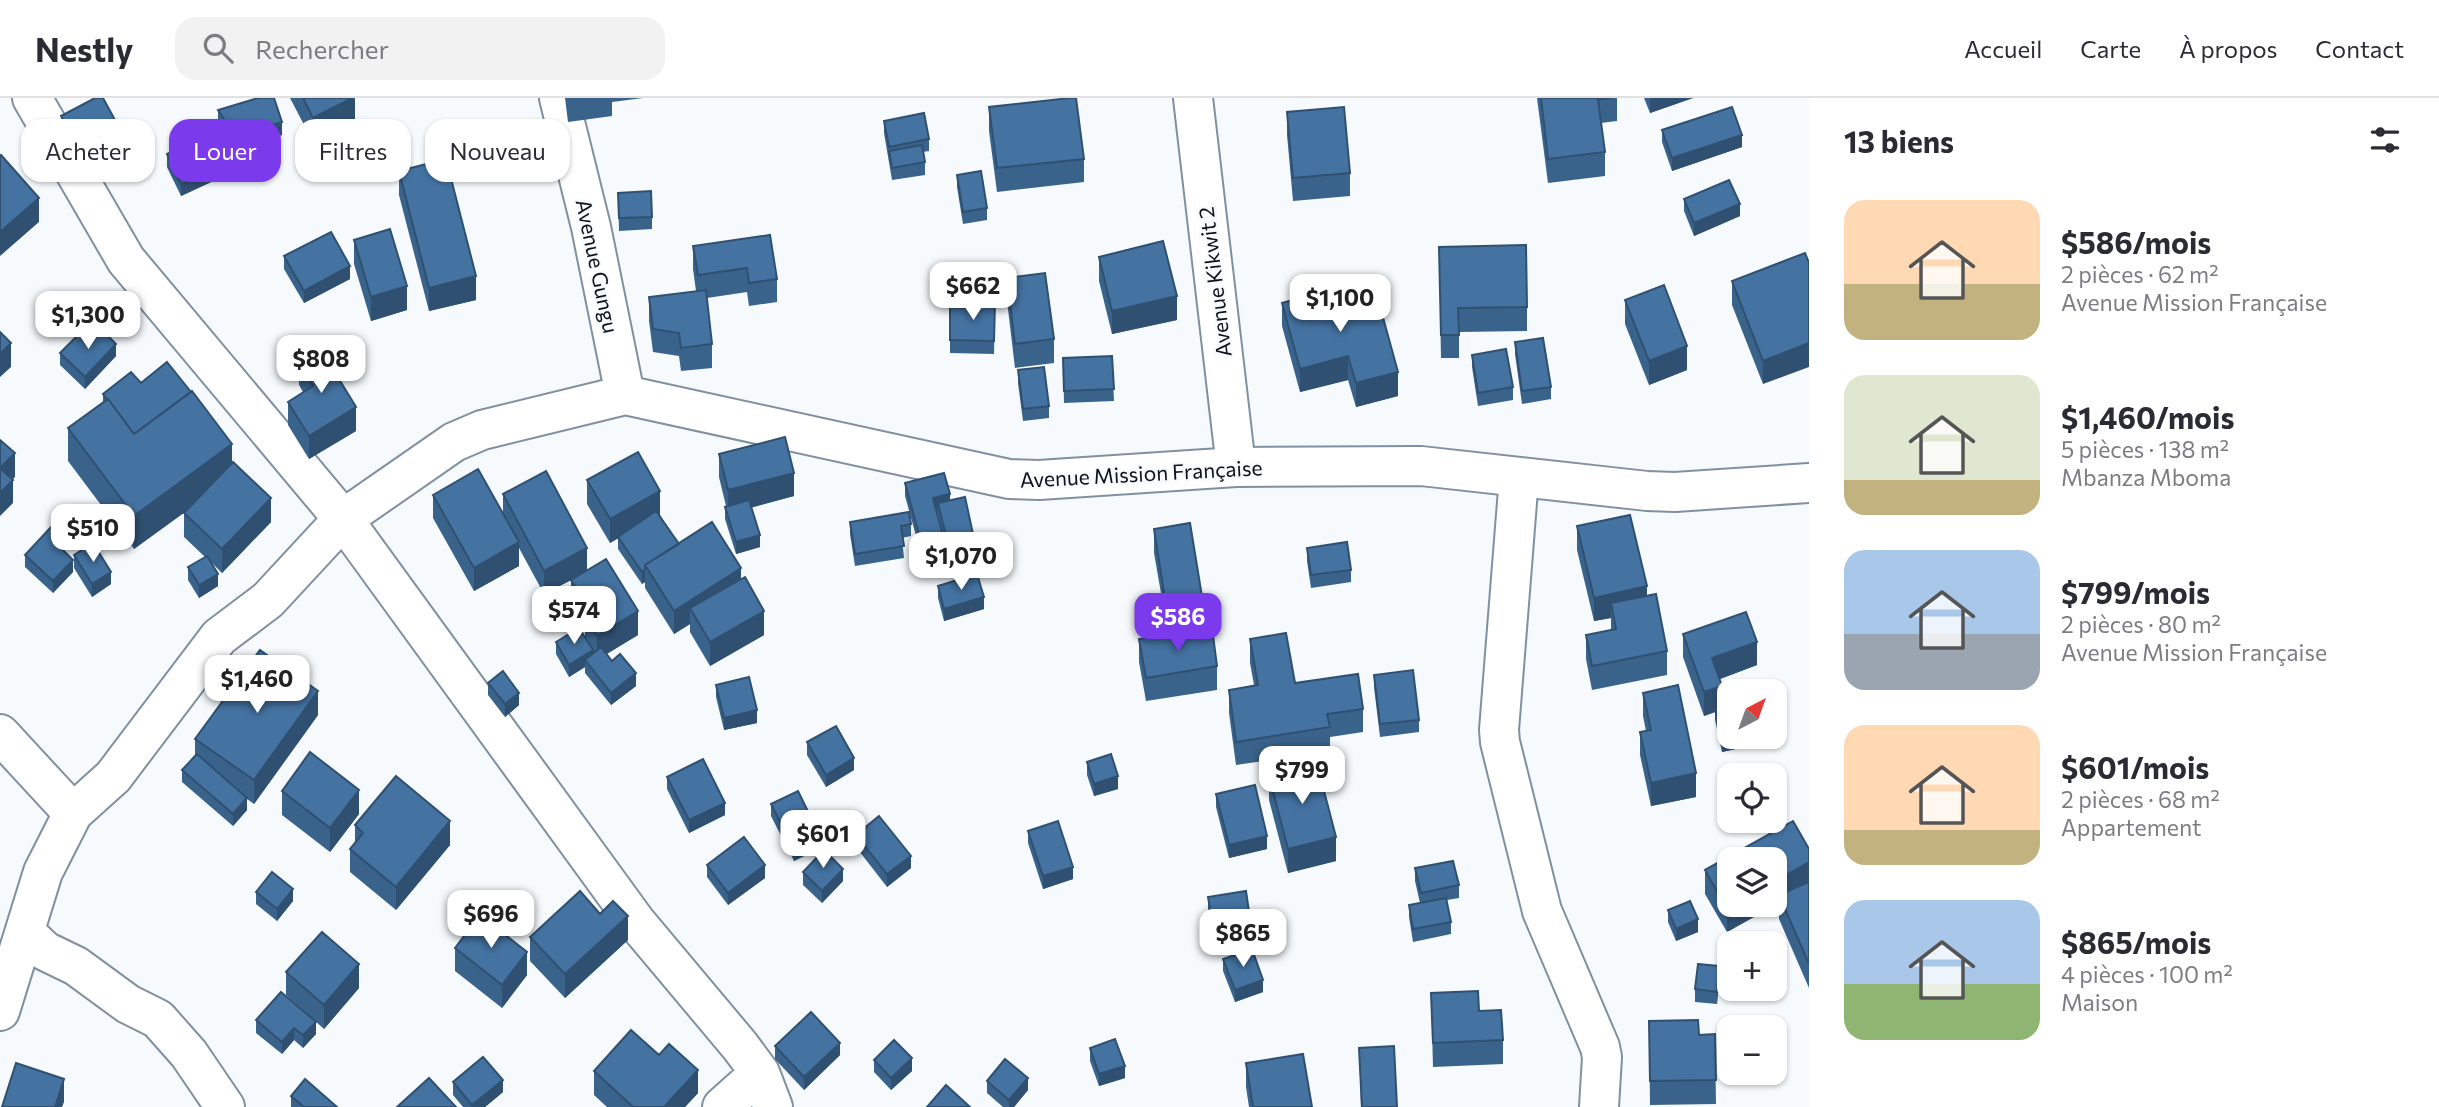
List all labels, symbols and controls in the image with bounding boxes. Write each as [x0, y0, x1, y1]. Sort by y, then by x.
search box [175, 17, 665, 80]
text: Nestly [35, 28, 133, 69]
icon: search [199, 29, 237, 67]
text: Rechercher [255, 33, 389, 64]
text: Accueil [1964, 34, 2042, 63]
text: Carte [2080, 34, 2141, 63]
text: À propos [2179, 34, 2277, 63]
text: Contact [2315, 34, 2404, 63]
chip: Acheter [21, 119, 155, 182]
chip: Louer [169, 119, 281, 182]
chip: Filtres [295, 119, 411, 182]
chip: Nouveau [425, 119, 570, 182]
icon: filters [2366, 121, 2404, 159]
text: 13 biens [1844, 122, 1954, 159]
street label: Avenue Gungu [572, 197, 624, 335]
street label: Avenue Kikwit 2 [1192, 205, 1236, 359]
text: $586/mois [2061, 223, 2211, 260]
icon: home [1900, 228, 1984, 312]
text: 2 pièces · 62 m² [2061, 260, 2218, 288]
pin: $662 [932, 262, 1014, 322]
text: $662 [946, 271, 1000, 299]
pin: $1,100 [1283, 274, 1397, 334]
text: $1,100 [1306, 283, 1374, 311]
text: Avenue Mission Française [2061, 288, 2327, 316]
pin: $1,300 [31, 292, 145, 351]
text: $1,300 [51, 300, 125, 328]
pin: $808 [280, 336, 362, 395]
text: $808 [293, 344, 349, 372]
text: $1,460/mois [2061, 398, 2234, 435]
icon: home [1900, 403, 1984, 487]
text: 5 pièces · 138 m² [2061, 435, 2229, 463]
street label: Avenue Mission Française [1019, 454, 1263, 492]
text: Mbanza Mboma [2061, 463, 2231, 491]
pin: $510 [52, 504, 134, 564]
text: $510 [67, 513, 119, 541]
pin: $1,070 [904, 532, 1018, 592]
text: $1,070 [925, 541, 997, 569]
text: $799/mois [2061, 573, 2210, 610]
icon: home [1900, 578, 1984, 662]
pin: $574 [533, 587, 615, 646]
pin: $586 [1137, 594, 1219, 653]
text: $574 [548, 595, 600, 623]
text: $586 [1150, 602, 1206, 630]
text: 2 pièces · 80 m² [2061, 610, 2221, 638]
text: Avenue Mission Française [2061, 638, 2327, 666]
pin: $1,460 [200, 656, 314, 715]
text: $1,460 [221, 664, 293, 692]
north arrow [1717, 679, 1787, 749]
map controls [1717, 679, 1787, 1085]
pin: $799 [1261, 746, 1343, 806]
text: $601/mois [2061, 748, 2209, 785]
icon: home [1900, 753, 1984, 837]
text: $799 [1275, 755, 1329, 783]
button: locate [1717, 763, 1787, 833]
text: 2 pièces · 68 m² [2061, 785, 2220, 813]
pin: $601 [782, 810, 864, 870]
text: Appartement [2061, 813, 2202, 841]
text: $601 [796, 819, 850, 847]
button: layers [1717, 847, 1787, 917]
pin: $696 [450, 890, 532, 950]
text: $696 [463, 899, 519, 927]
pin: $865 [1202, 910, 1284, 969]
text: $865 [1215, 918, 1271, 946]
text: $865/mois [2061, 923, 2211, 960]
icon: home [1900, 928, 1984, 1012]
button: + [1717, 931, 1787, 1001]
text: 4 pièces · 100 m² [2061, 960, 2233, 988]
text: Maison [2061, 988, 2138, 1016]
button: − [1717, 1015, 1787, 1085]

